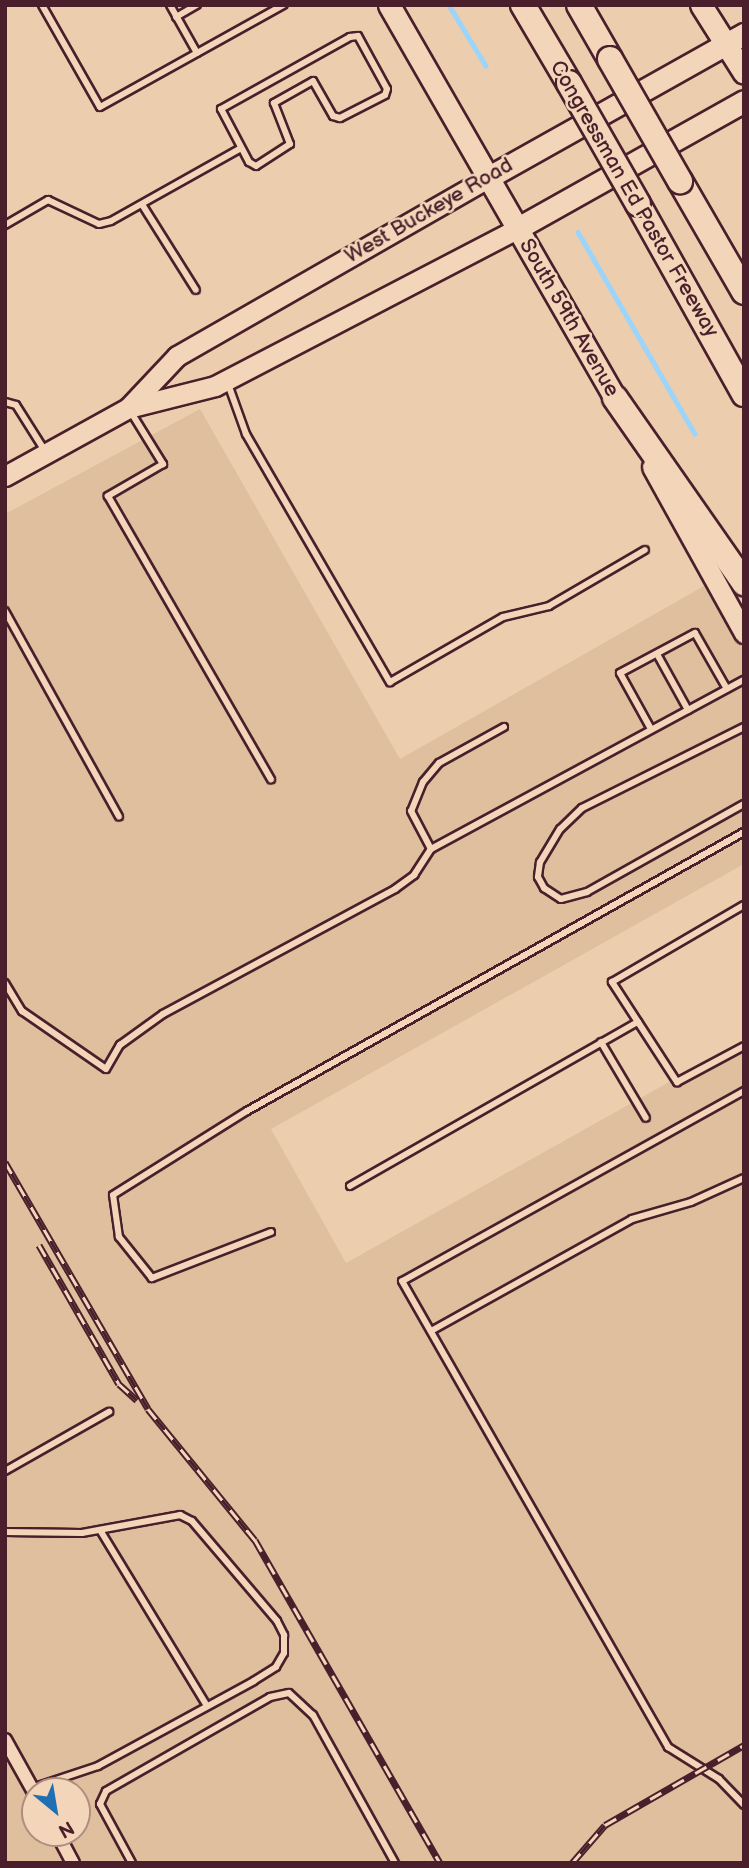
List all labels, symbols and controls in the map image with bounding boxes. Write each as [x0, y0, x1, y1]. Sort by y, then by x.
street label: Congressman Ed Pastor Freeway [544, 56, 724, 342]
street label: West Buckeye Road [341, 153, 517, 269]
street label: South 59th Avenue [514, 235, 624, 401]
north arrow [21, 1777, 91, 1847]
text: N [54, 1815, 78, 1842]

